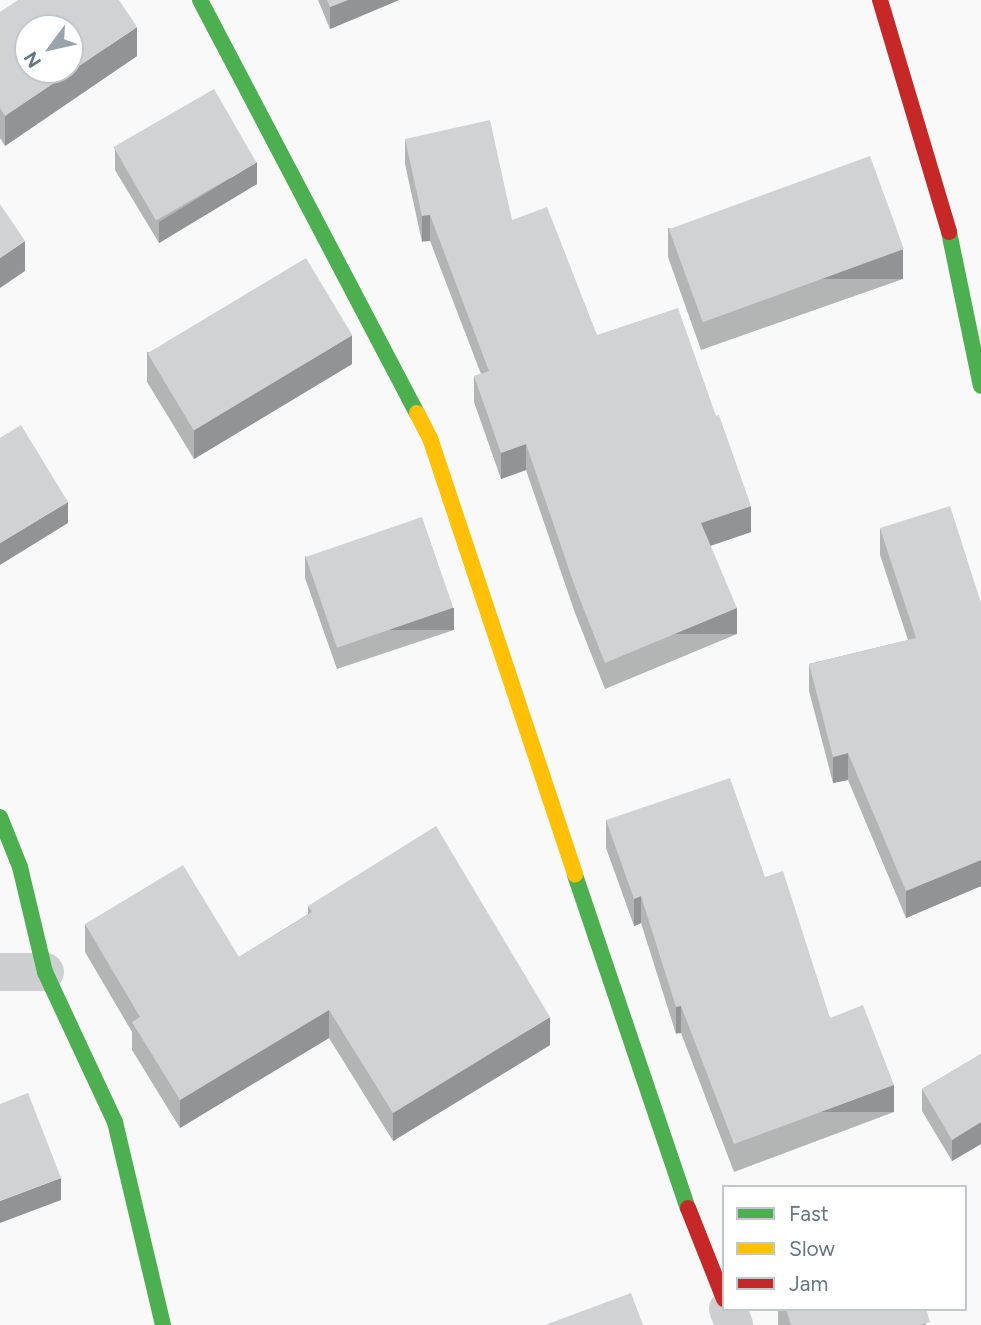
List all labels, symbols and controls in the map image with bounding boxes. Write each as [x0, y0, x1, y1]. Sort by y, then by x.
north arrow [14, 14, 84, 84]
text: N [19, 47, 46, 72]
legend [722, 1185, 967, 1311]
text: Fast [789, 1201, 829, 1226]
text: Slow [789, 1236, 835, 1261]
text: Jam [789, 1271, 828, 1296]

